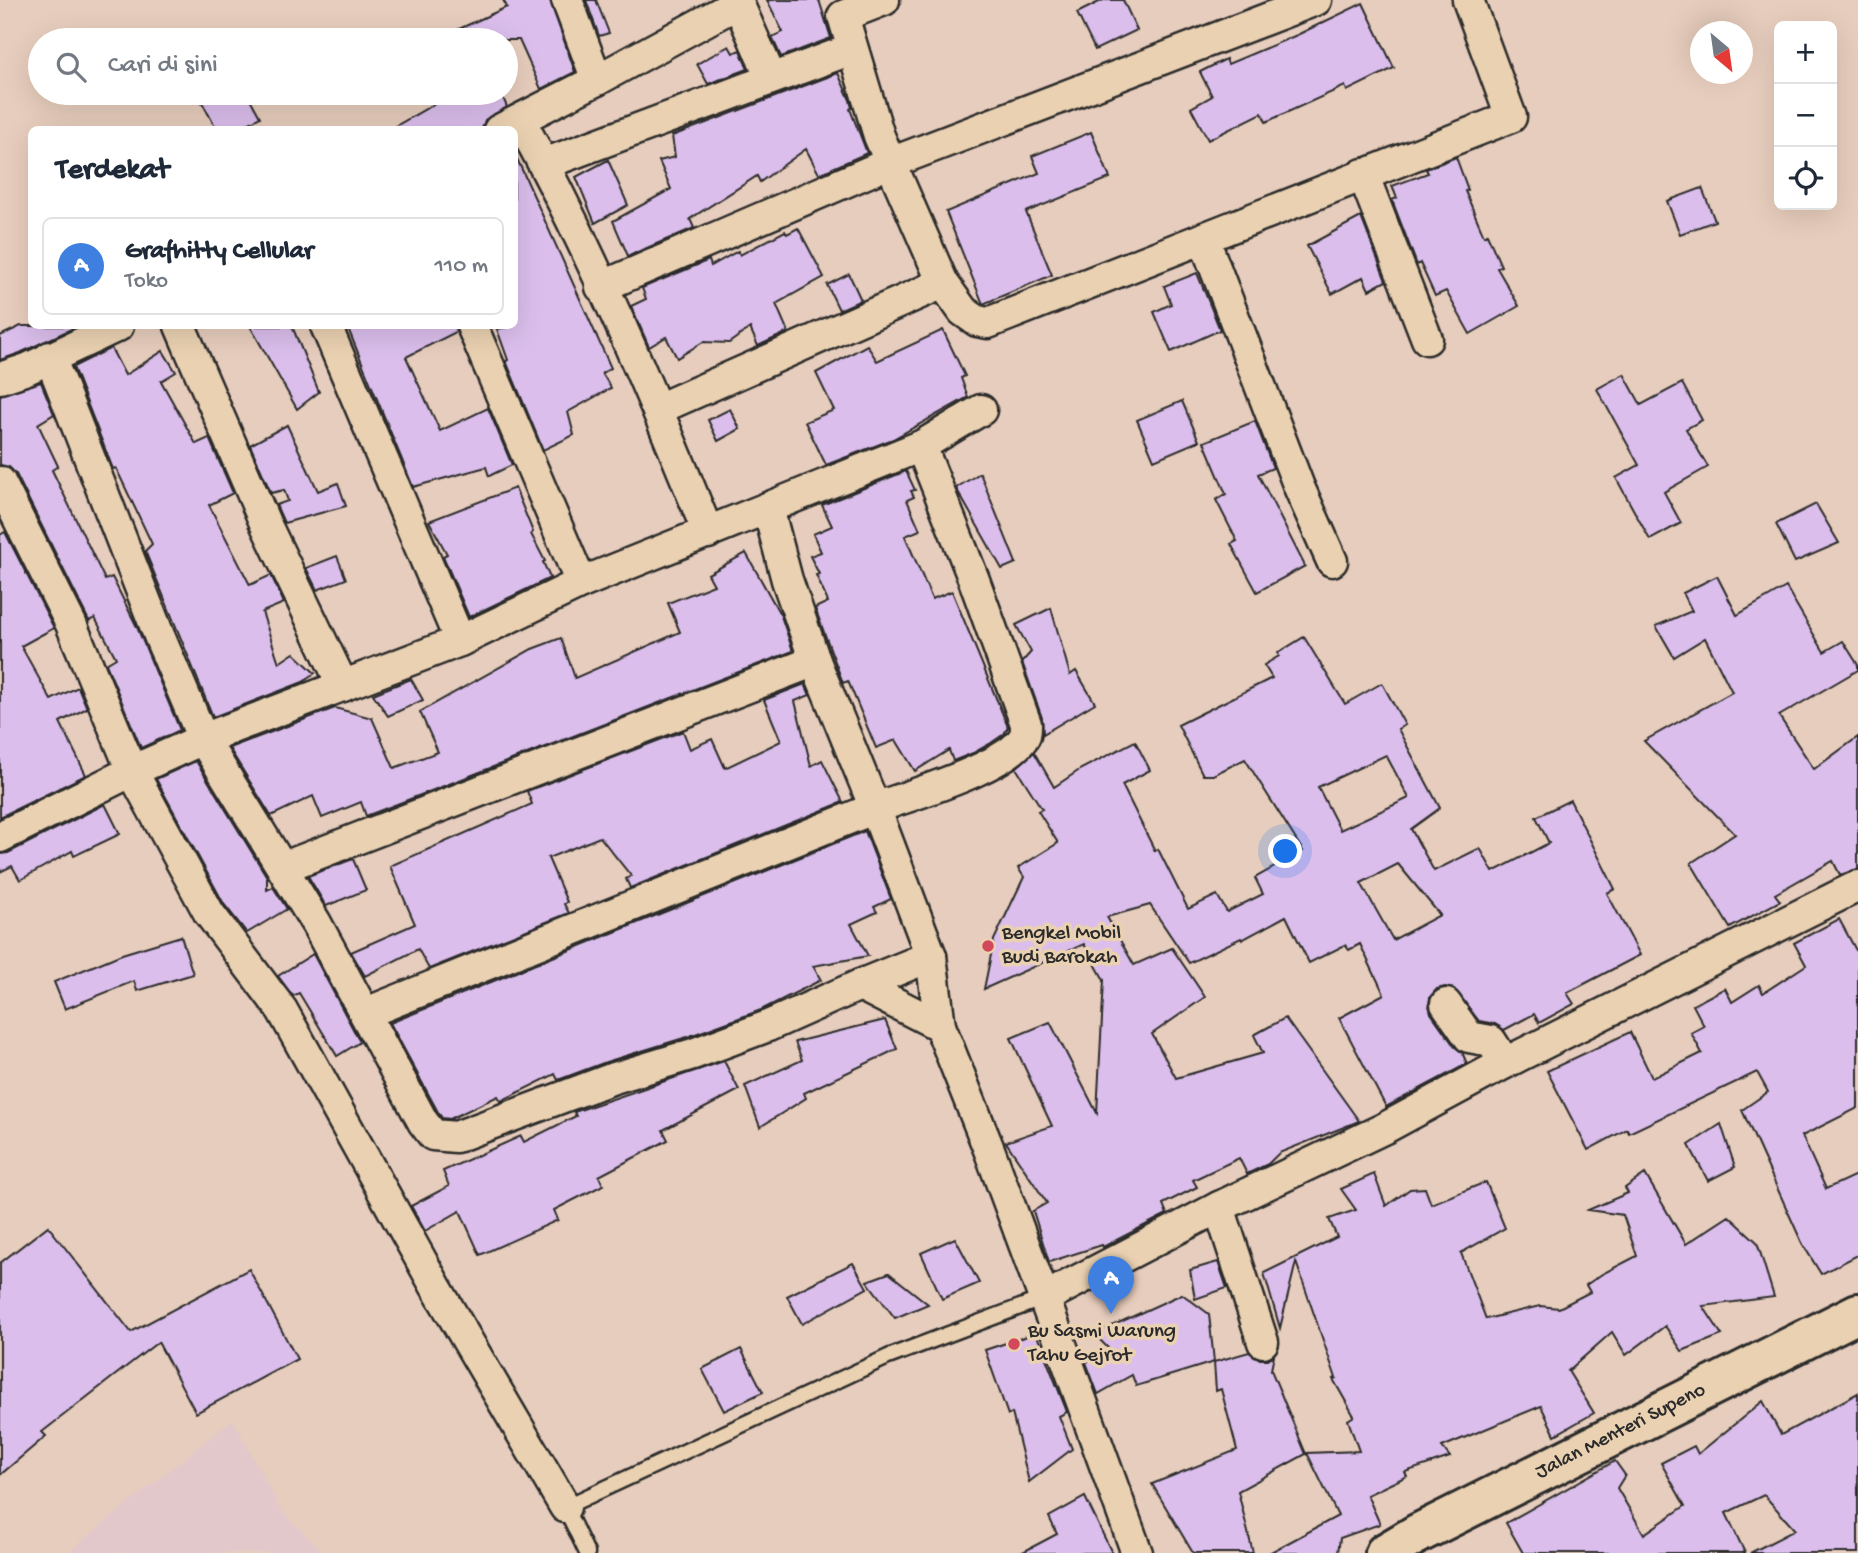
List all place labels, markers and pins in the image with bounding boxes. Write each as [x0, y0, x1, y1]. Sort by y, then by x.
place label: Bengkel Mobil Budi Barokah [1001, 922, 1121, 971]
marker: Bengkel Mobil Budi Barokah [980, 938, 996, 954]
pin: A [1088, 1256, 1134, 1314]
place label: Bu Sasmi Warung Tahu Gejrot [1027, 1320, 1176, 1369]
marker: Bu Sasmi Warung Tahu Gejrot [1006, 1336, 1022, 1352]

